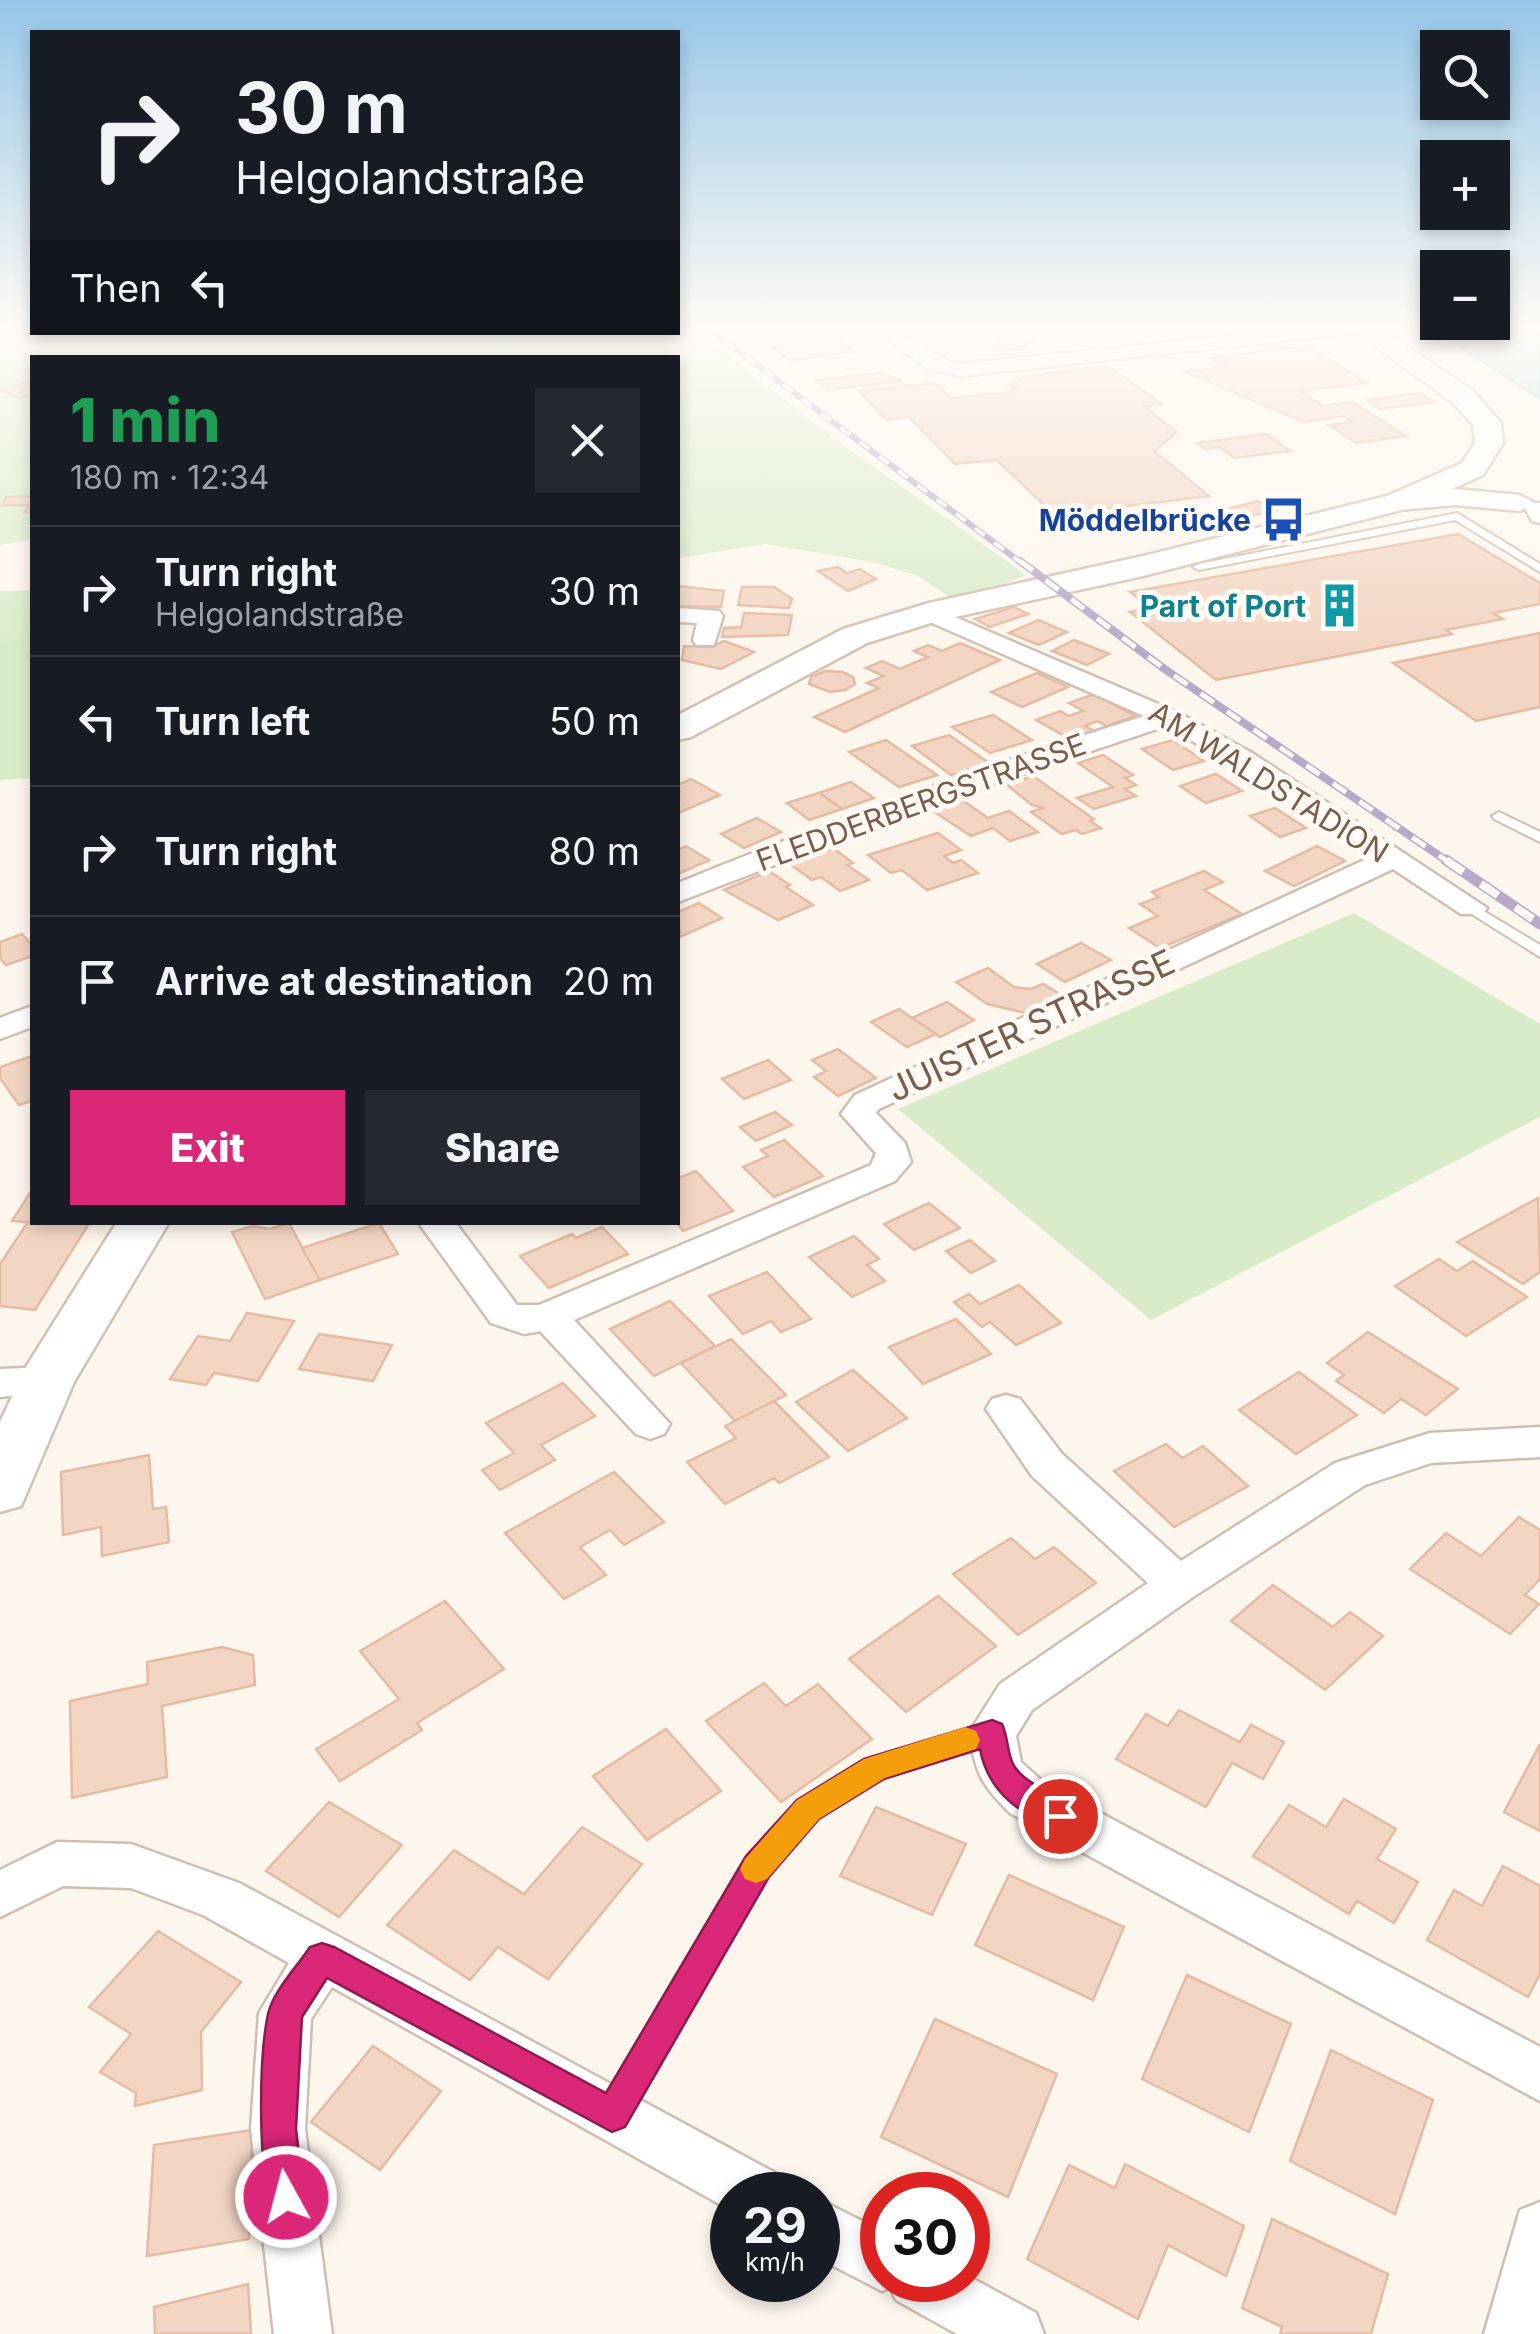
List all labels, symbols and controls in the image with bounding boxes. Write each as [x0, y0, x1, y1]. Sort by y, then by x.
map controls [1420, 30, 1510, 340]
button: search [1420, 30, 1510, 120]
text: 30 m [235, 65, 408, 150]
icon: right [70, 70, 200, 200]
button: + [1420, 140, 1510, 230]
text: Helgolandstraße [235, 150, 585, 205]
button: − [1420, 250, 1510, 340]
icon: left [182, 260, 237, 315]
text: Then [70, 265, 162, 311]
text: 1 min [70, 384, 220, 456]
button: close [535, 388, 640, 493]
text: 180 m · 12:34 [70, 458, 269, 497]
bus stop icon: Möddelbrücke [1260, 496, 1308, 544]
place label: Möddelbrücke [1039, 502, 1251, 538]
text: Turn right [155, 549, 337, 595]
icon: right [70, 564, 125, 619]
text: 30 m [549, 568, 640, 614]
building icon: Part of Port [1315, 582, 1363, 630]
place label: Part of Port [1140, 588, 1306, 624]
text: Helgolandstraße [155, 595, 404, 634]
icon: left [70, 694, 125, 749]
street label: AM WALDSTADION [1143, 694, 1395, 870]
text: Turn left [155, 698, 310, 744]
text: 50 m [549, 698, 640, 744]
street label: FLEDDERBERGSTRASSE [751, 726, 1091, 878]
icon: right [70, 824, 125, 879]
text: Turn right [155, 828, 337, 874]
text: 80 m [549, 828, 640, 874]
street label: JUISTER STRASSE [881, 940, 1181, 1110]
icon: arrive [70, 954, 125, 1009]
text: Arrive at destination [155, 958, 533, 1004]
text: 20 m [563, 958, 654, 1004]
button: Exit [70, 1090, 345, 1205]
button: Share [365, 1090, 640, 1205]
pin [1018, 1774, 1103, 1859]
icon: arrive [1033, 1789, 1088, 1844]
position arrow [234, 2145, 338, 2249]
speed limit sign: 30 [860, 2172, 990, 2302]
text: 29 [743, 2195, 807, 2255]
text: km/h [745, 2247, 805, 2277]

